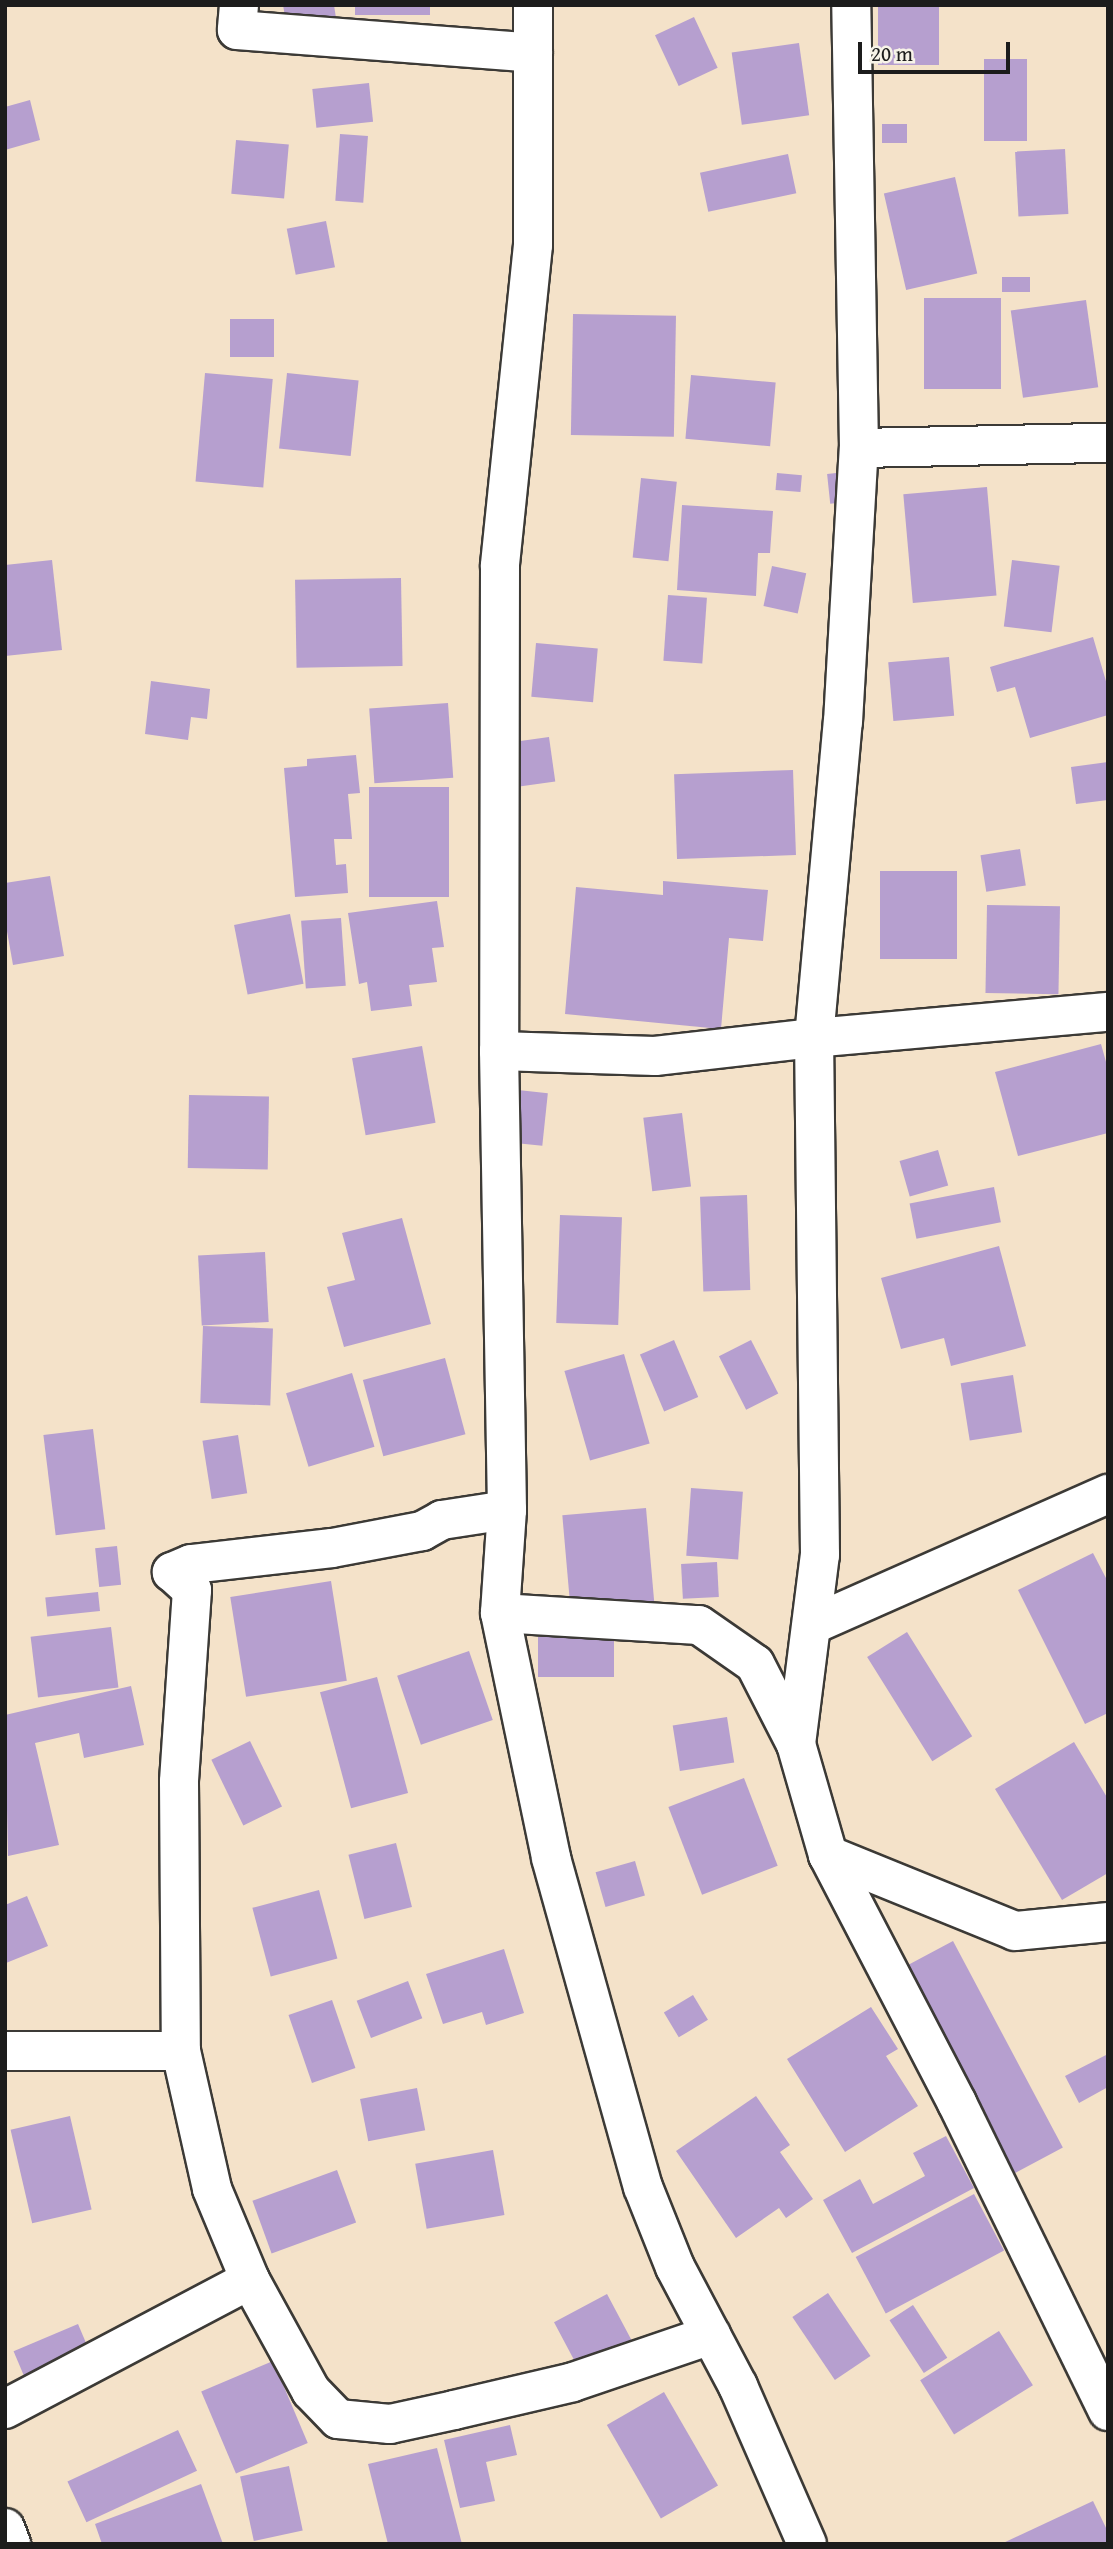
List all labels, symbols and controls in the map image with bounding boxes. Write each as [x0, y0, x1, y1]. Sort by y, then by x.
scale bar [861, 28, 1013, 72]
text: 20 m [871, 38, 913, 69]

